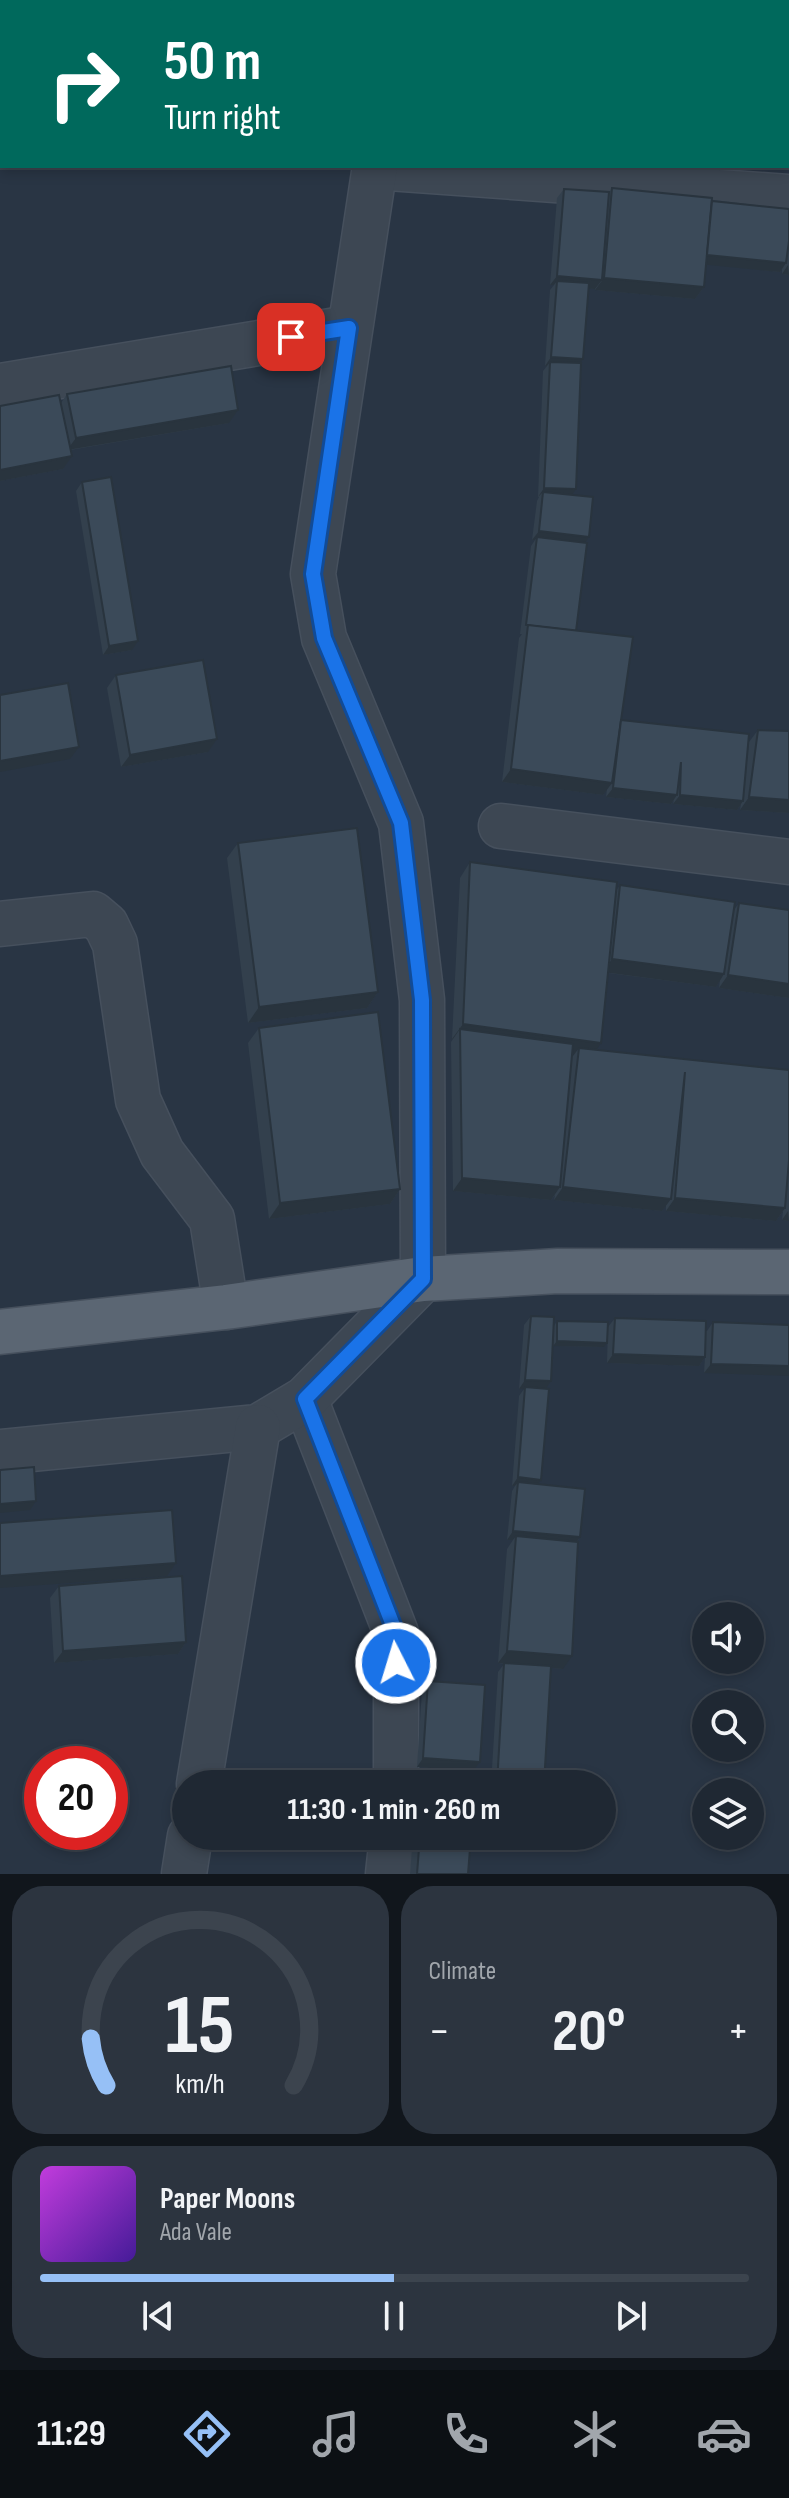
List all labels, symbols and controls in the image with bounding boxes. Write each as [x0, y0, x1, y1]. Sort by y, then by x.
text: 50 m [164, 29, 261, 96]
icon: right [32, 32, 136, 136]
text: Turn right [164, 97, 281, 140]
pin [257, 303, 325, 371]
icon: arrive [269, 315, 313, 359]
map controls [692, 1602, 764, 1850]
button: sound [692, 1602, 764, 1674]
position arrow [354, 1621, 438, 1705]
button: search [692, 1690, 764, 1762]
speed limit sign: 20 [24, 1746, 128, 1850]
button: layers [692, 1778, 764, 1850]
text: 11:30 · 1 min · 260 m [288, 1792, 500, 1828]
text: Climate [429, 1956, 496, 1987]
text: 15 [166, 1977, 235, 2077]
text: 20° [552, 1996, 626, 2068]
text: − [429, 2005, 450, 2058]
text: + [727, 2005, 749, 2058]
text: km/h [176, 2067, 225, 2102]
text: Paper Moons [160, 2181, 295, 2217]
text: Ada Vale [160, 2217, 232, 2248]
icon: previous [136, 2294, 180, 2338]
icon: pause [372, 2294, 416, 2338]
icon: next [609, 2294, 653, 2338]
icon: directions [179, 2406, 235, 2462]
icon: music [308, 2406, 364, 2462]
icon: phone [438, 2406, 494, 2462]
icon: climate [567, 2406, 623, 2462]
icon: car [696, 2406, 752, 2462]
text: 11:29 [37, 2413, 106, 2456]

